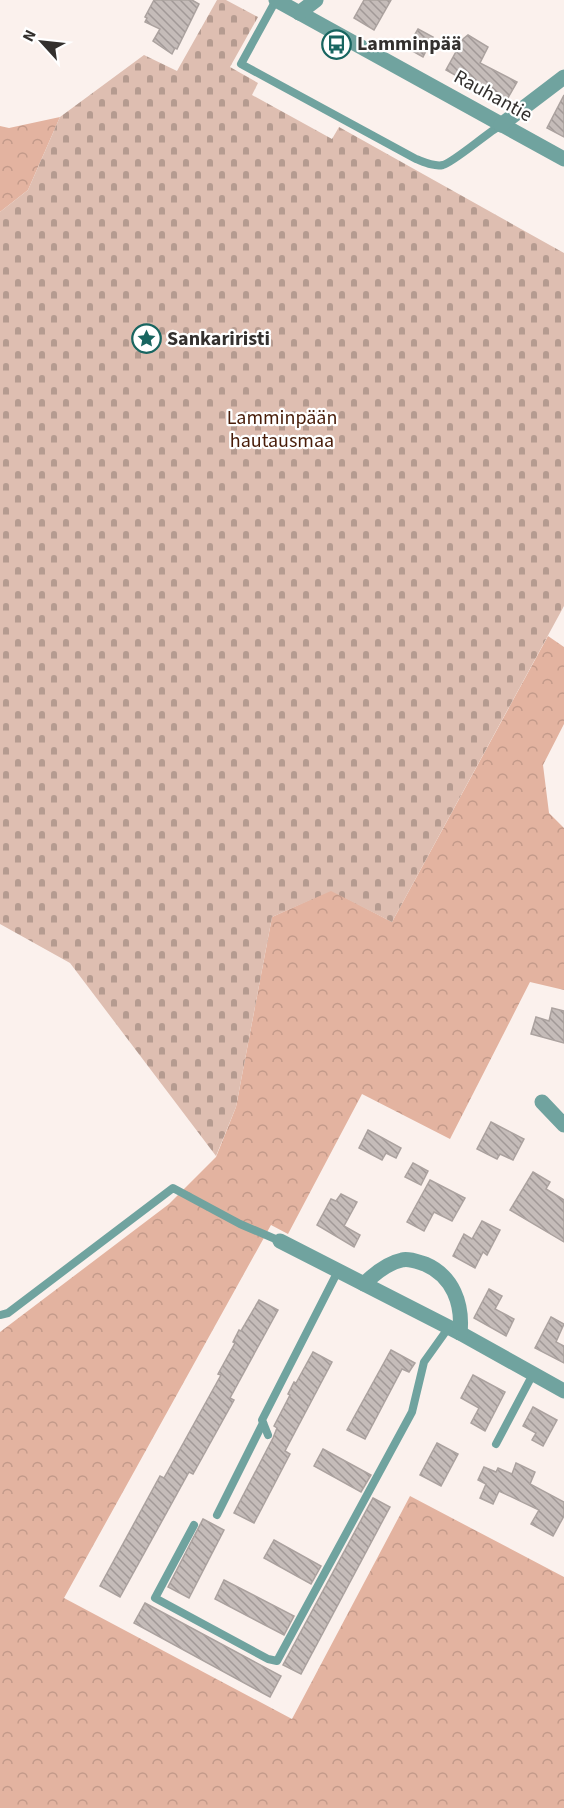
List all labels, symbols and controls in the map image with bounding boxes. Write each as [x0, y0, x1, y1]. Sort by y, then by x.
north arrow [12, 12, 72, 72]
text: N [17, 26, 42, 45]
bus stop icon: Lamminpää [320, 28, 352, 60]
place label: Lamminpää [357, 30, 461, 58]
street label: Rauhantie [449, 63, 537, 129]
place icon: Sankariristi [130, 323, 162, 355]
place label: Sankariristi [167, 325, 270, 353]
park label: Lamminpään hautausmaa [227, 404, 337, 455]

